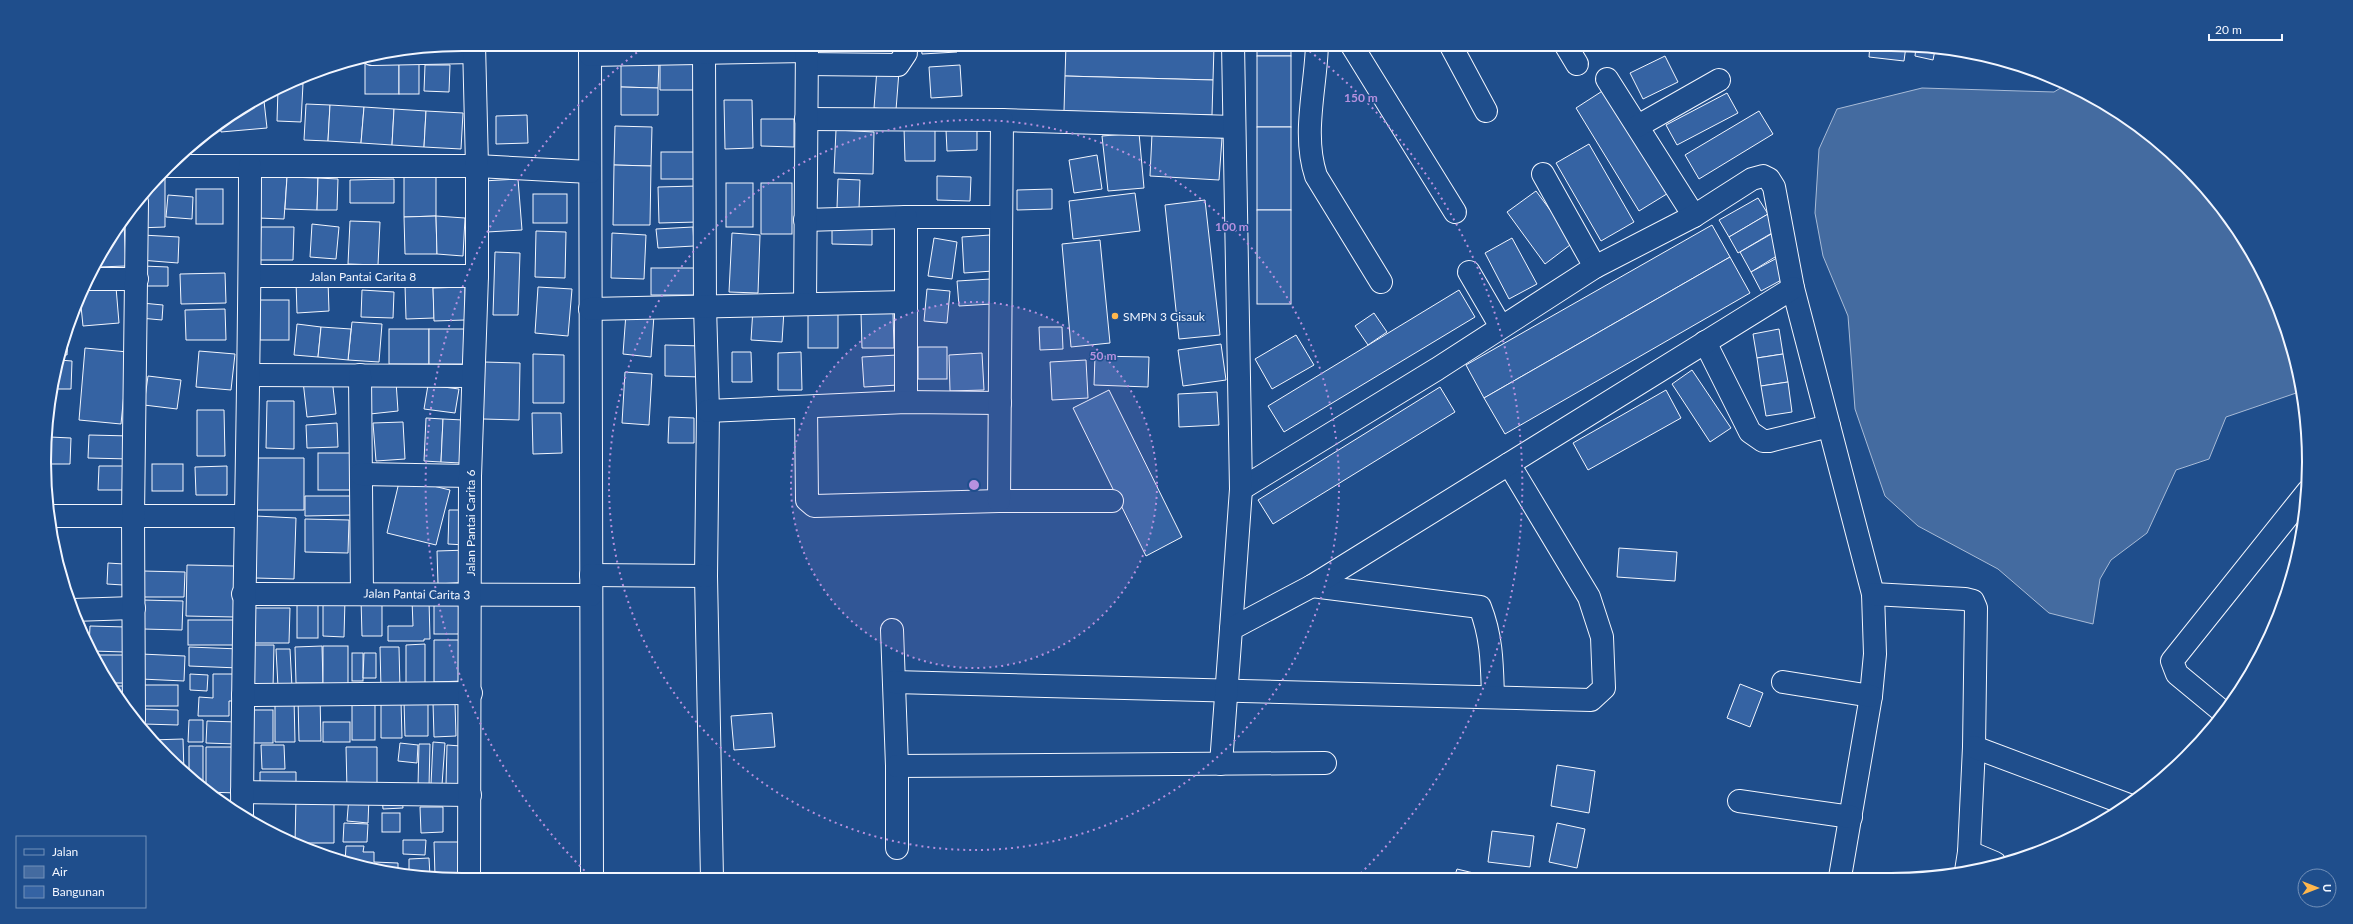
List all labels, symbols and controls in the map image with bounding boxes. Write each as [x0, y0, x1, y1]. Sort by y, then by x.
scale bar [2209, 16, 2282, 42]
text: 20 m [2215, 22, 2242, 37]
text: 150 m [1344, 90, 1378, 105]
text: 100 m [1215, 219, 1249, 234]
street label: Jalan Pantai Carita 8 [310, 269, 416, 284]
place label: SMPN 3 Cisauk [1123, 309, 1206, 324]
marker: SMPN 3 Cisauk [1110, 311, 1120, 321]
text: 50 m [1090, 348, 1116, 363]
street label: Jalan Pantai Carita 6 [463, 470, 478, 576]
centre of rings [967, 478, 981, 492]
street label: Jalan Pantai Carita 3 [364, 586, 471, 602]
legend [16, 836, 146, 908]
text: Jalan [52, 844, 78, 859]
text: Air [52, 864, 68, 879]
north arrow [2297, 868, 2337, 908]
text: Bangunan [52, 884, 105, 899]
text: U [2321, 884, 2334, 892]

